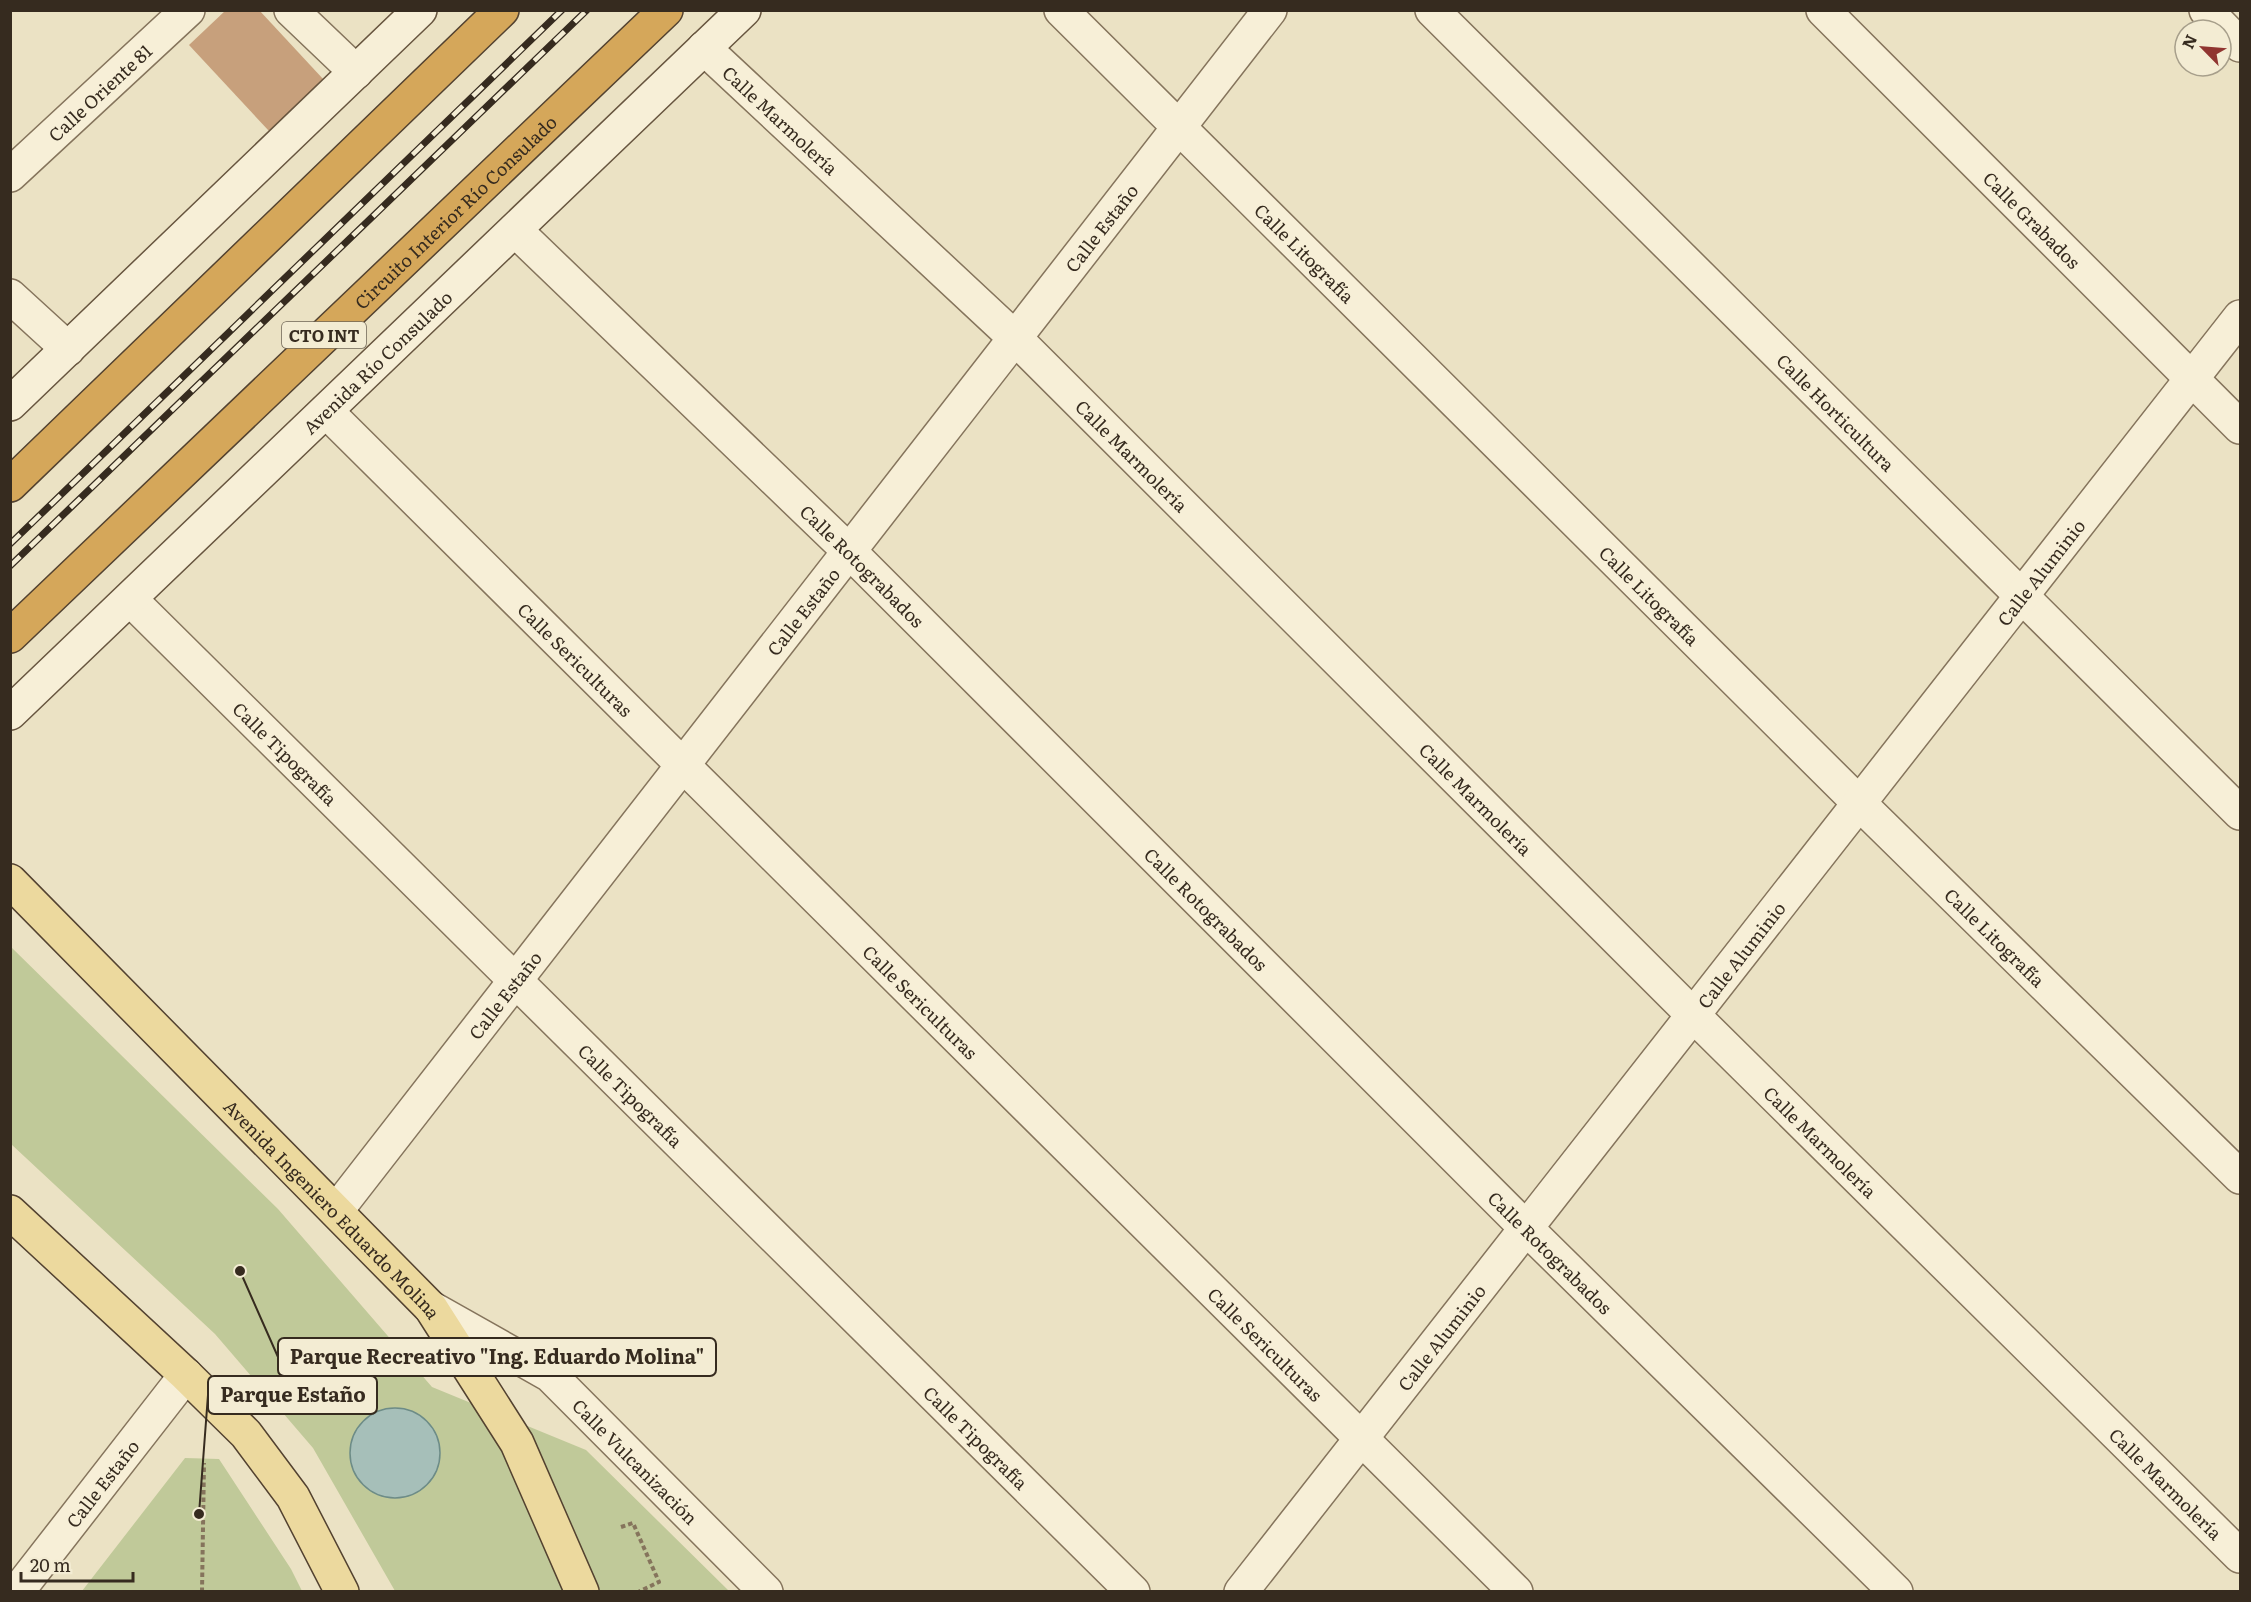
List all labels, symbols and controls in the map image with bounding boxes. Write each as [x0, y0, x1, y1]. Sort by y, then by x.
north arrow [2173, 18, 2233, 78]
text: N [2175, 30, 2202, 52]
street label: Calle Oriente 81 [41, 37, 157, 147]
street label: Calle Marmolería [717, 59, 845, 181]
street label: Circuito Interior Río Consulado [348, 108, 562, 315]
street label: Calle Grabados [1978, 165, 2087, 274]
street label: Calle Estaño [1058, 178, 1144, 277]
street label: Calle Litografía [1249, 197, 1361, 309]
street label: Avenida Río Consulado [296, 283, 458, 440]
road number: CTO INT [282, 322, 366, 348]
street label: Calle Horticultura [1771, 347, 1902, 477]
street label: Calle Marmolería [1070, 393, 1195, 518]
street label: Calle Rotograbados [794, 498, 931, 633]
street label: Calle Aluminio [1990, 513, 2091, 631]
street label: Calle Litografía [1594, 539, 1706, 651]
street label: Calle Estaño [760, 561, 846, 661]
street label: Calle Sericulturas [512, 596, 639, 722]
street label: Calle Tipografía [227, 695, 344, 811]
street label: Calle Marmolería [1414, 736, 1539, 861]
street label: Calle Rotograbados [1139, 841, 1275, 977]
street label: Calle Litografía [1939, 881, 2052, 993]
street label: Calle Aluminio [1690, 895, 1791, 1014]
street label: Calle Sericulturas [857, 938, 984, 1065]
street label: Calle Estaño [461, 945, 547, 1045]
street label: Calle Tipografía [573, 1037, 690, 1153]
street label: Calle Marmolería [1758, 1079, 1884, 1204]
street label: Avenida Ingeniero Eduardo Molina [218, 1093, 448, 1324]
street label: Calle Rotograbados [1482, 1184, 1619, 1320]
street label: Calle Aluminio [1390, 1278, 1491, 1396]
street label: Calle Sericulturas [1202, 1280, 1329, 1407]
callout: Parque Recreativo "Ing. Eduardo Molina" [278, 1338, 716, 1376]
text: Parque Recreativo "Ing. Eduardo Molina" [290, 1340, 704, 1370]
callout: Parque Estaño [208, 1376, 377, 1414]
text: Parque Estaño [220, 1378, 366, 1408]
street label: Calle Tipografía [918, 1379, 1035, 1495]
street label: Calle Vulcanización [567, 1392, 705, 1530]
street label: Calle Marmolería [2104, 1421, 2229, 1545]
street label: Calle Estaño [59, 1433, 145, 1533]
scale bar [21, 1545, 134, 1583]
text: 20 m [30, 1551, 71, 1578]

